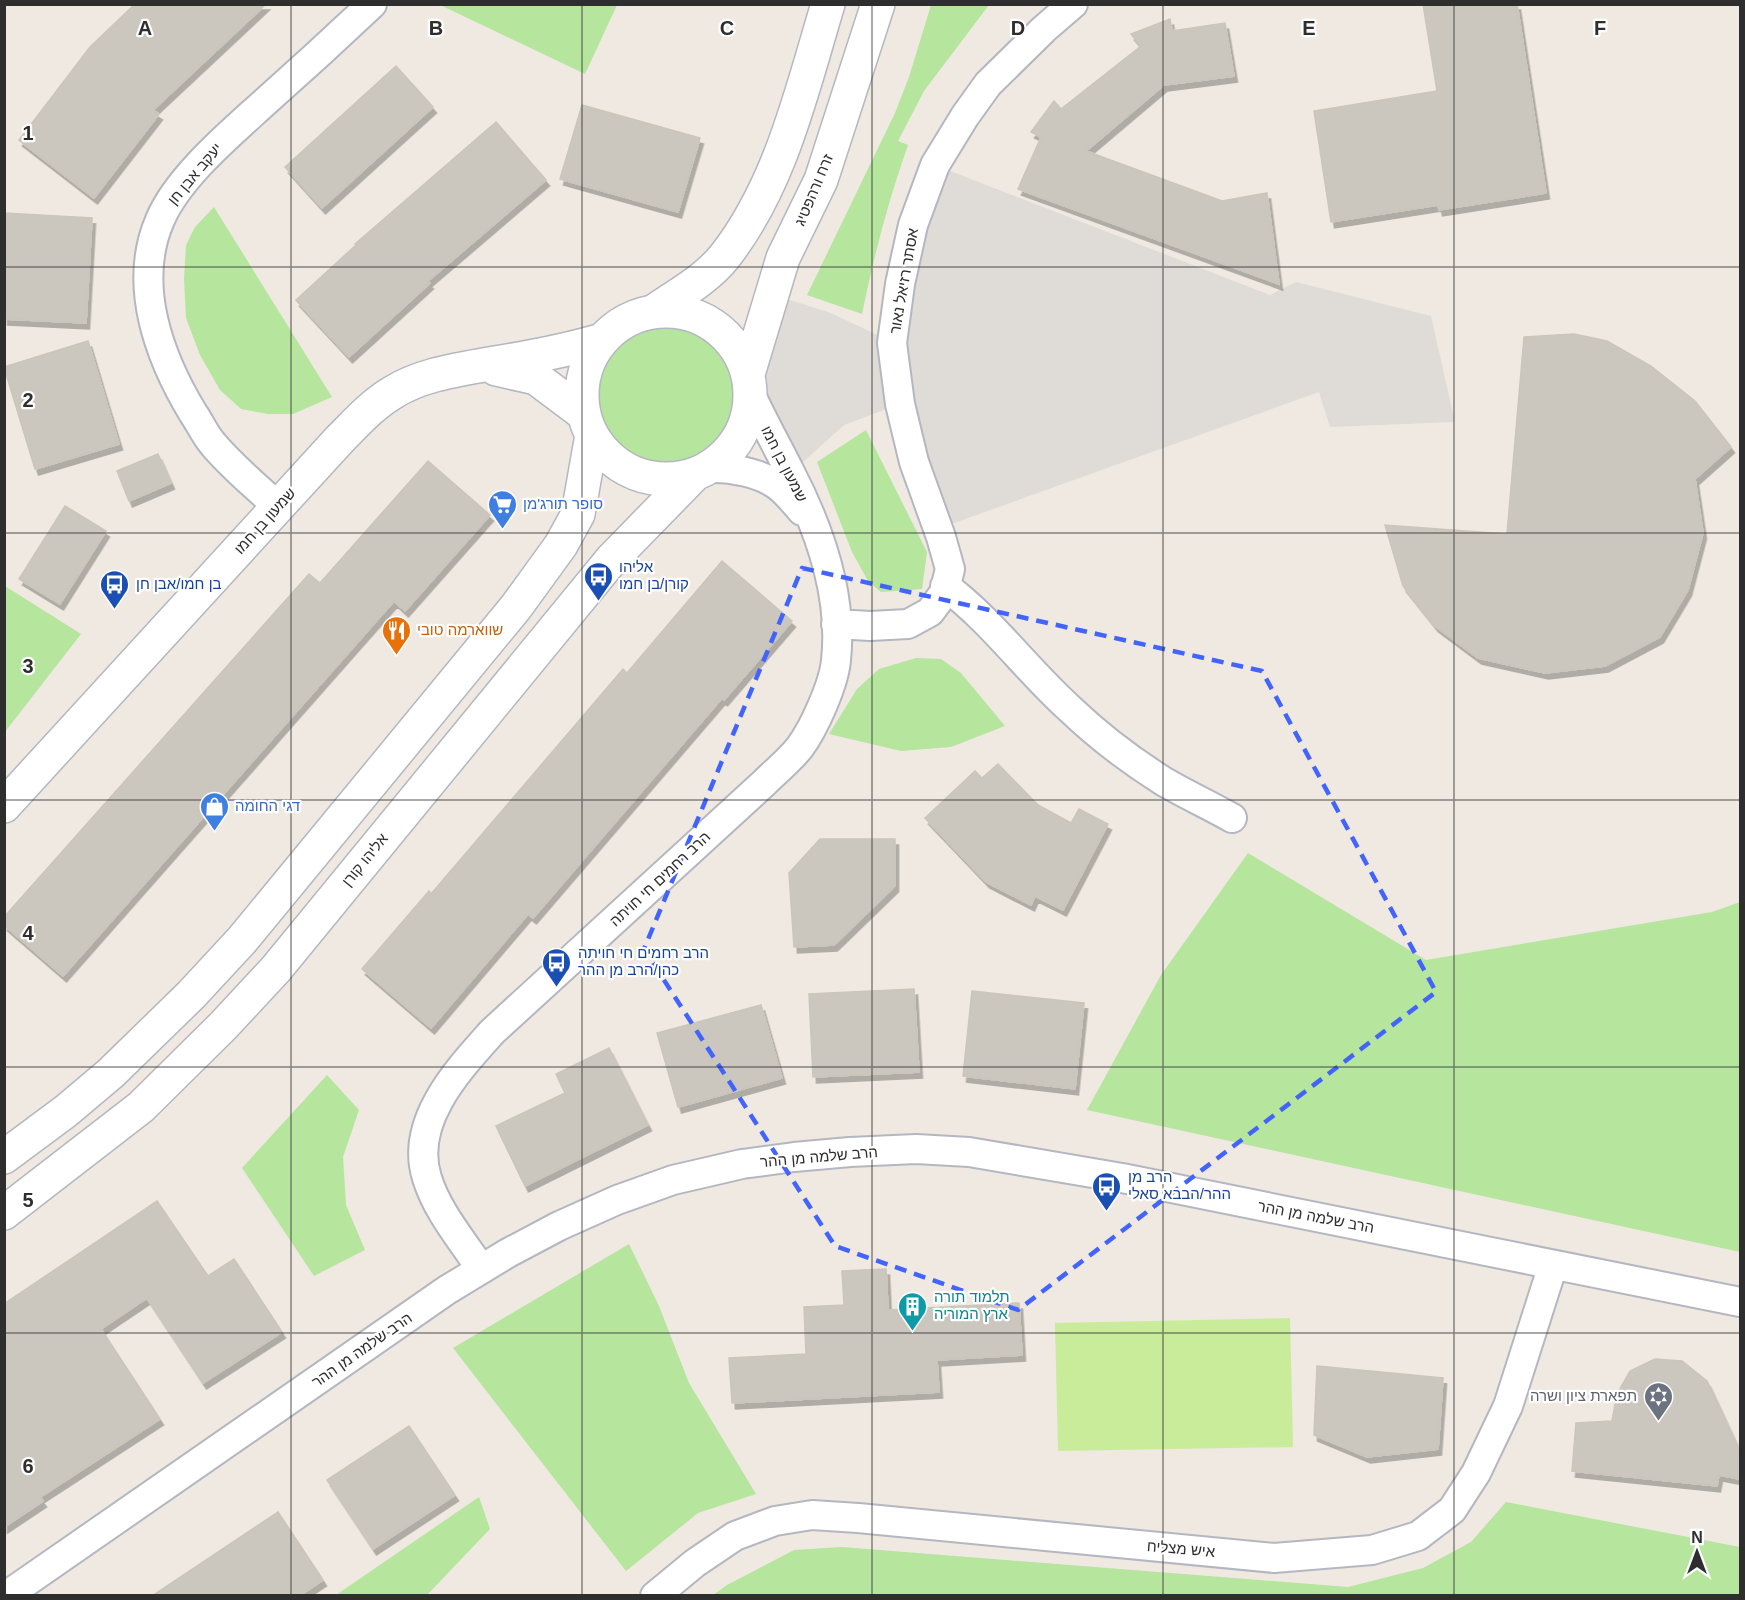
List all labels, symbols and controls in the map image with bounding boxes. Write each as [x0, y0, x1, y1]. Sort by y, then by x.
text: A [138, 17, 152, 39]
text: B [429, 17, 443, 39]
text: C [720, 17, 734, 39]
text: D [1011, 17, 1025, 39]
text: E [1302, 17, 1316, 39]
text: F [1594, 17, 1606, 39]
text: 1 [22, 122, 34, 144]
street label: יעקב אבן חן [164, 140, 225, 208]
street label: זרח ורהפטיג [791, 151, 836, 228]
street label: אסתר רזיאל נאור [886, 226, 921, 335]
text: 2 [22, 389, 34, 411]
street label: שמעון בן חמו [758, 423, 811, 505]
street label: שמעון בן חמו [231, 484, 299, 557]
supermarket icon: סופר תורג'מן [486, 488, 518, 530]
place label: סופר תורג'מן [523, 495, 603, 512]
place label: אליהו קורן/בן חמו [619, 558, 689, 592]
bus stop icon: אליהו קורן/בן חמו [582, 560, 614, 602]
bus stop icon: בן חמו/אבן חן [99, 568, 131, 610]
place label: בן חמו/אבן חן [136, 575, 222, 592]
restaurant icon: שווארמה טובי [380, 614, 412, 656]
place label: שווארמה טובי [417, 621, 503, 638]
text: 3 [22, 655, 34, 677]
shop icon: דגי החומה [198, 790, 230, 832]
place label: דגי החומה [235, 797, 300, 814]
street label: הרב רחמים חי חויתה [606, 828, 713, 930]
street label: אליהו קורן [338, 829, 391, 889]
text: 4 [22, 922, 34, 944]
place label: הרב רחמים חי חויתה כהן/הרב מן ההר [578, 944, 709, 978]
bus stop icon: הרב רחמים חי חויתה כהן/הרב מן ההר [541, 946, 573, 988]
street label: הרב שלמה מן ההר [759, 1143, 879, 1170]
place label: הרב מן ההר/הבבא סאלי [1128, 1168, 1231, 1202]
bus stop icon: הרב מן ההר/הבבא סאלי [1091, 1170, 1123, 1212]
text: 5 [22, 1189, 34, 1211]
street label: הרב שלמה מן ההר [1256, 1197, 1376, 1236]
place label: תלמוד תורה ארץ המוריה [934, 1288, 1010, 1322]
building icon: תלמוד תורה ארץ המוריה [897, 1290, 929, 1332]
street label: הרב שלמה מן ההר [308, 1309, 415, 1390]
synagogue icon: תפארת ציון ושרה [1642, 1380, 1674, 1422]
place label: תפארת ציון ושרה [1530, 1387, 1637, 1404]
text: 6 [22, 1455, 34, 1477]
north arrow [1667, 1522, 1727, 1582]
text: N [1691, 1529, 1703, 1546]
street label: איש מצליח [1146, 1537, 1216, 1560]

